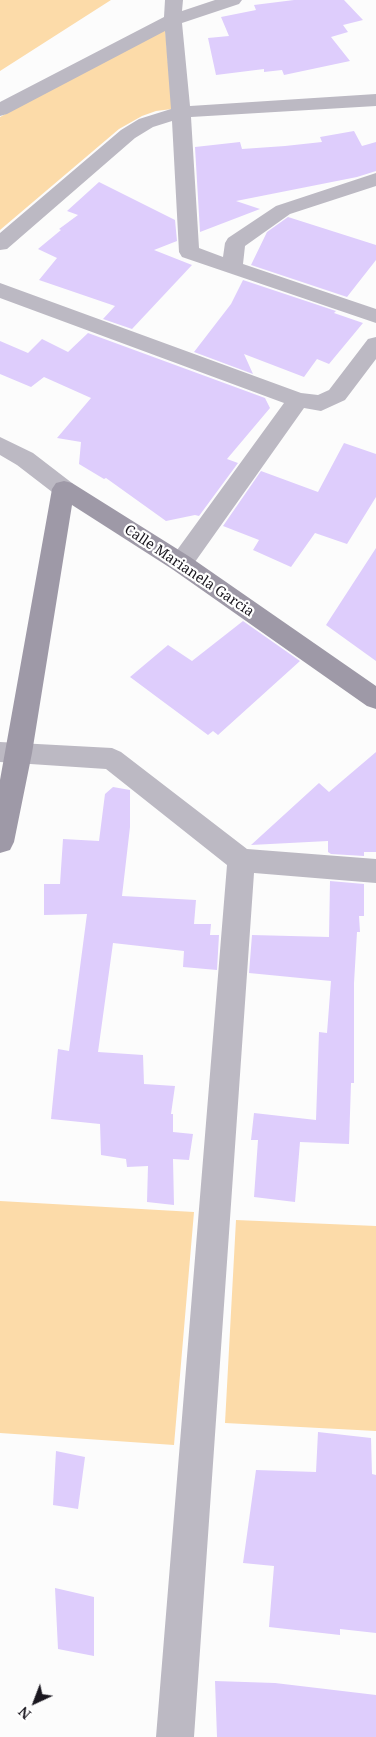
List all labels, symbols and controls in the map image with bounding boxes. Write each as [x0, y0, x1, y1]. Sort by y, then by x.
street label: Calle Marianela Garcia [121, 521, 257, 621]
north arrow [10, 1677, 60, 1727]
text: N [14, 1703, 35, 1724]

